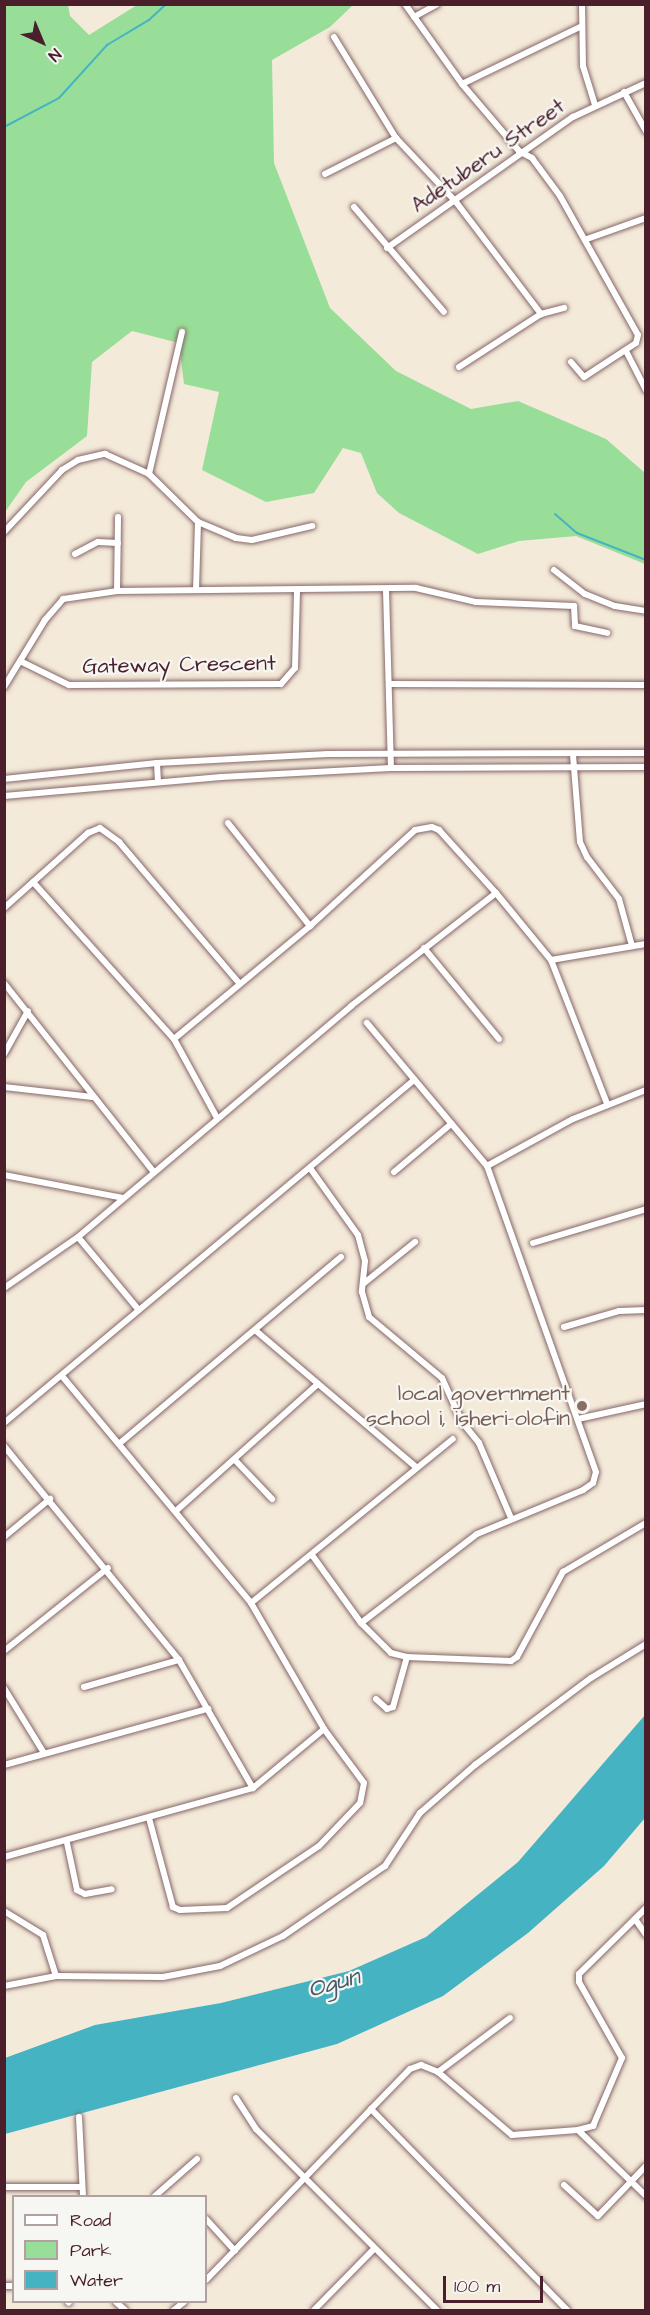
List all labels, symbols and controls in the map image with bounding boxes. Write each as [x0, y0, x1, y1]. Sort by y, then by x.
north arrow [12, 12, 72, 72]
text: N [43, 44, 66, 66]
street label: Adetuberu Street [406, 93, 570, 219]
street label: Gateway Crescent [82, 650, 276, 680]
place label: local government school i, isheri-olofin [366, 1380, 570, 1432]
marker: local government school i, isheri-olofin [575, 1399, 589, 1413]
water label: Ogun [305, 1963, 363, 2005]
legend [12, 2195, 207, 2303]
text: Road [70, 2208, 111, 2233]
text: Park [70, 2238, 112, 2263]
scale bar [446, 2264, 546, 2302]
text: Water [70, 2268, 123, 2293]
text: 100 m [454, 2274, 500, 2299]

